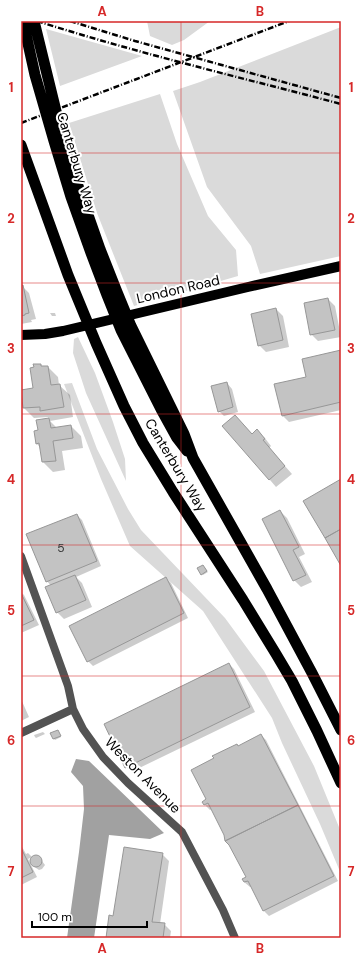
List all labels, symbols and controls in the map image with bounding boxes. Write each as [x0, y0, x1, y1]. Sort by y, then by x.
text: A [97, 3, 107, 20]
text: B [256, 3, 264, 20]
text: 1 [9, 79, 13, 96]
text: 1 [349, 79, 353, 96]
street label: Canterbury Way [53, 110, 101, 216]
text: 2 [7, 210, 15, 227]
text: 2 [347, 210, 355, 227]
street label: London Road [135, 271, 221, 307]
text: 3 [7, 340, 15, 357]
text: 3 [347, 340, 355, 357]
street label: Canterbury Way [141, 415, 211, 515]
text: 4 [7, 471, 15, 488]
text: 4 [347, 471, 355, 488]
house number: 5 [57, 540, 65, 556]
text: 5 [7, 602, 15, 619]
text: 5 [347, 602, 355, 619]
text: 6 [7, 732, 15, 749]
text: 6 [347, 732, 355, 749]
street label: Weston Avenue [101, 733, 185, 817]
text: 7 [8, 863, 15, 880]
text: 7 [348, 863, 355, 880]
scale bar [32, 903, 147, 929]
text: 100 m [38, 909, 72, 925]
text: A [97, 940, 107, 957]
text: B [256, 940, 264, 957]

